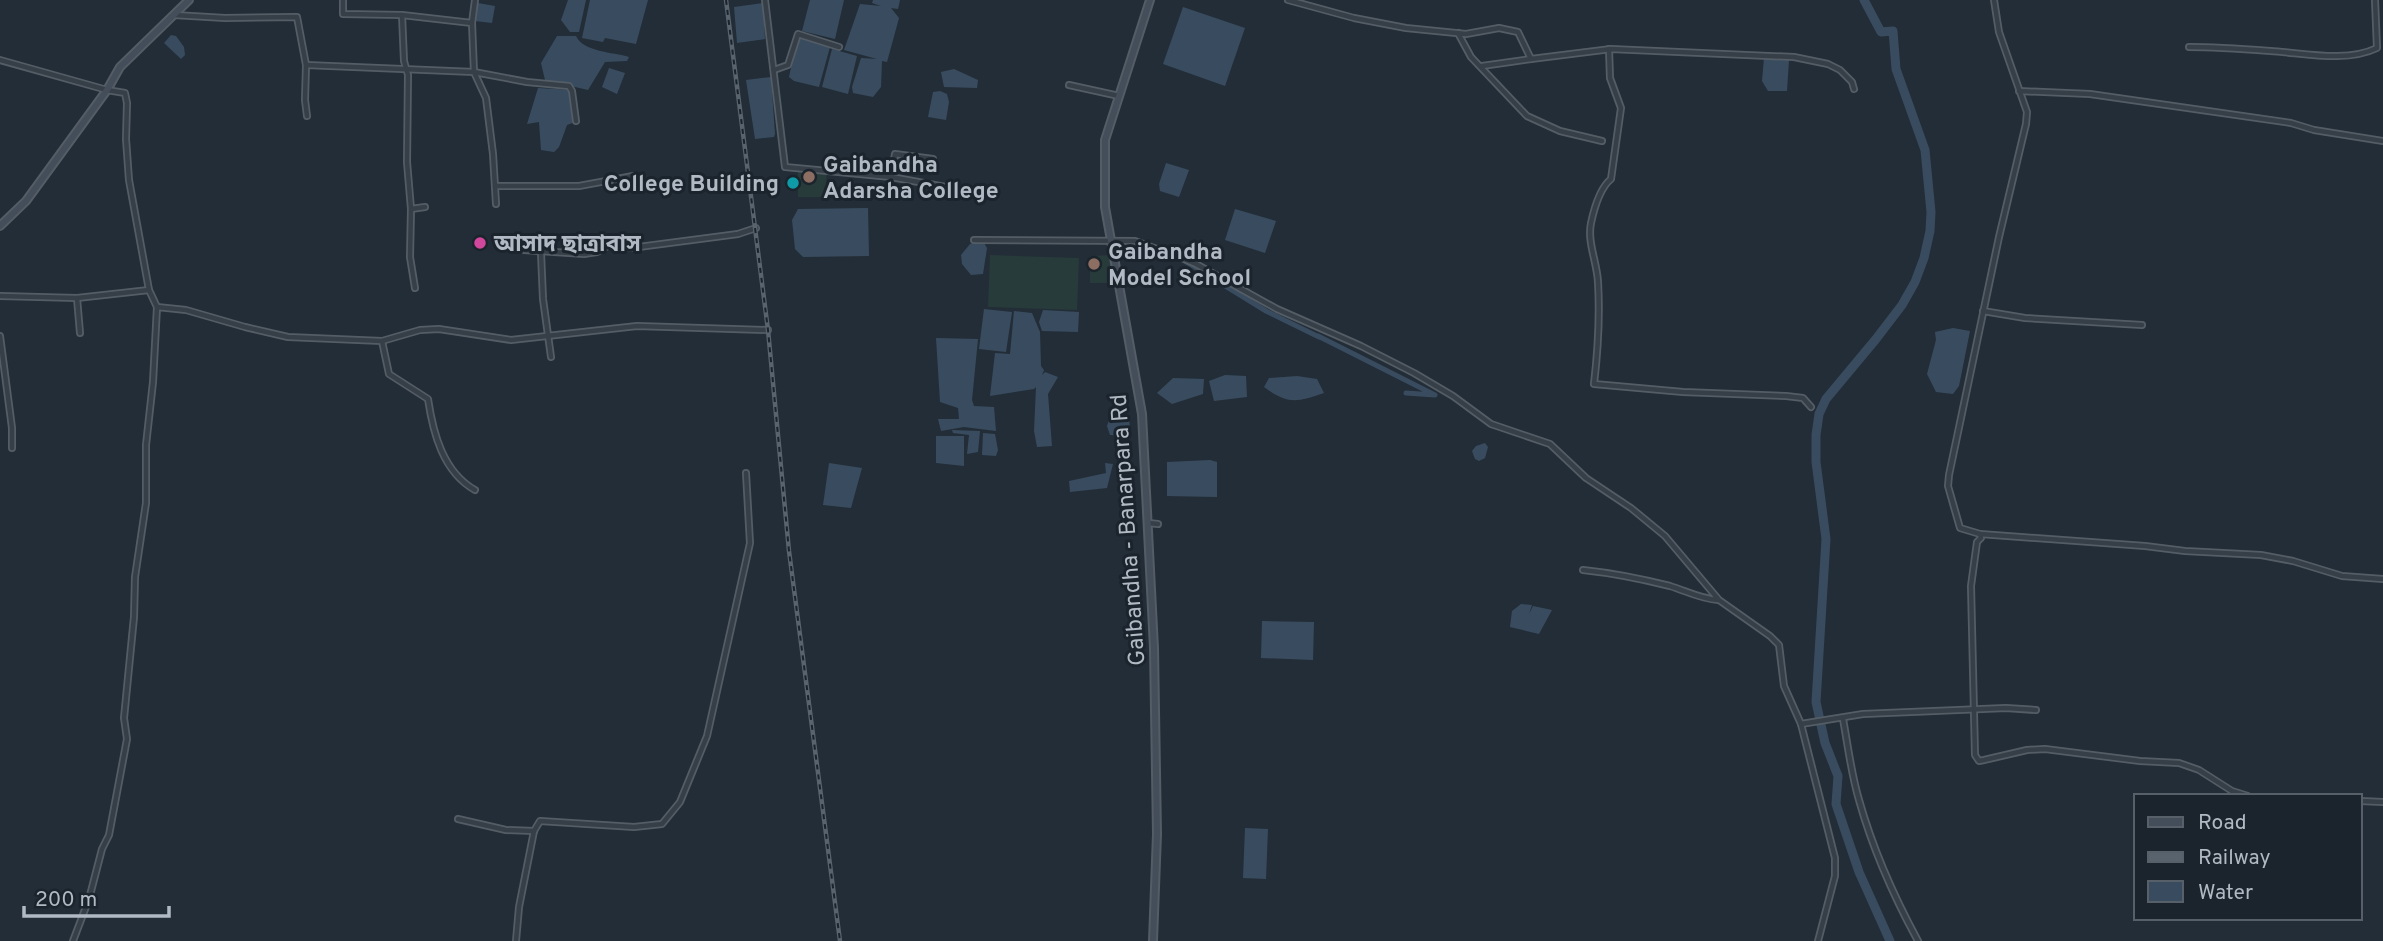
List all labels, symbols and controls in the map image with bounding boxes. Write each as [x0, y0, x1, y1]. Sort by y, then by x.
place label: Gaibandha Adarsha College [823, 152, 998, 207]
marker: Gaibandha Adarsha College [801, 169, 817, 185]
place label: College Building [604, 171, 779, 200]
marker: College Building [785, 175, 801, 191]
place label: আসাদ ছাত্রাবাস [493, 231, 642, 260]
marker: আসাদ ছাত্রাবাস [472, 235, 488, 251]
place label: Gaibandha Model School [1108, 239, 1251, 294]
marker: Gaibandha Model School [1086, 256, 1102, 272]
street label: Gaibandha - Banarpara Rd [1106, 393, 1153, 667]
legend [2134, 794, 2362, 920]
text: Road [2198, 810, 2247, 837]
text: Railway [2198, 845, 2271, 872]
scale bar [24, 874, 170, 918]
text: Water [2198, 880, 2253, 907]
text: 200 m [35, 887, 97, 914]

